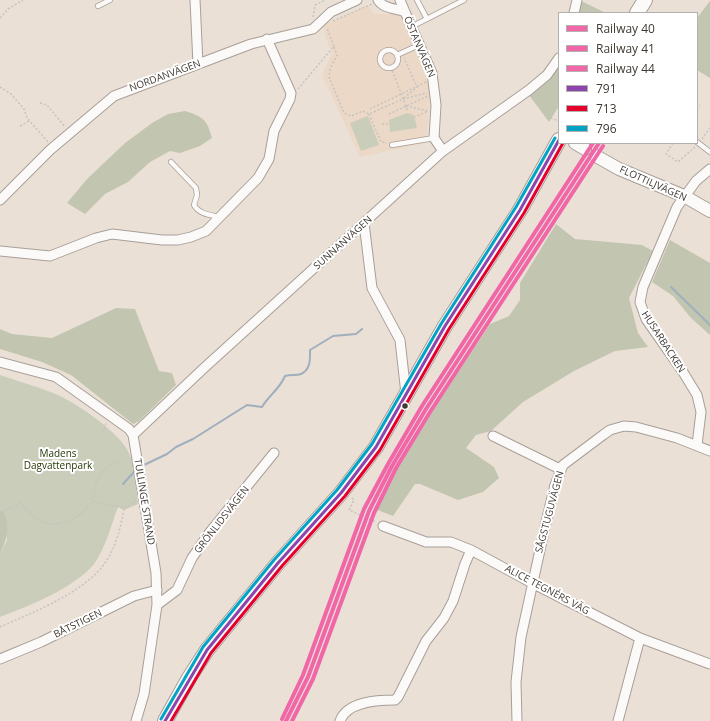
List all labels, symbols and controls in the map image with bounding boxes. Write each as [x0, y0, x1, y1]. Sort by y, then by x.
legend [558, 12, 698, 144]
street label: ÖSTANVÄGEN [401, 15, 437, 79]
text: Railway 40 [596, 20, 655, 37]
text: Railway 41 [596, 40, 655, 57]
street label: NORDANVÄGEN [128, 57, 202, 95]
text: Railway 44 [596, 60, 655, 77]
text: 791 [596, 80, 617, 97]
text: 713 [596, 100, 617, 117]
text: 796 [596, 120, 617, 137]
street label: FLOTTILJVÄGEN [617, 164, 689, 204]
street label: SUNNANVÄGEN [311, 214, 375, 272]
street label: HUSARBACKEN [639, 309, 687, 375]
unlabelled marker [400, 401, 410, 411]
park label: Madens Dagvattenpark [24, 448, 92, 472]
street label: TULLINGE STRAND [131, 458, 157, 546]
street label: SÅGSTUGUVÄGEN [533, 470, 567, 554]
street label: GRÖNLIDSVÄGEN [192, 484, 252, 556]
street label: ALICE TEGNÉRS VÄG [503, 563, 591, 617]
street label: BÅTSTIGEN [52, 607, 104, 641]

